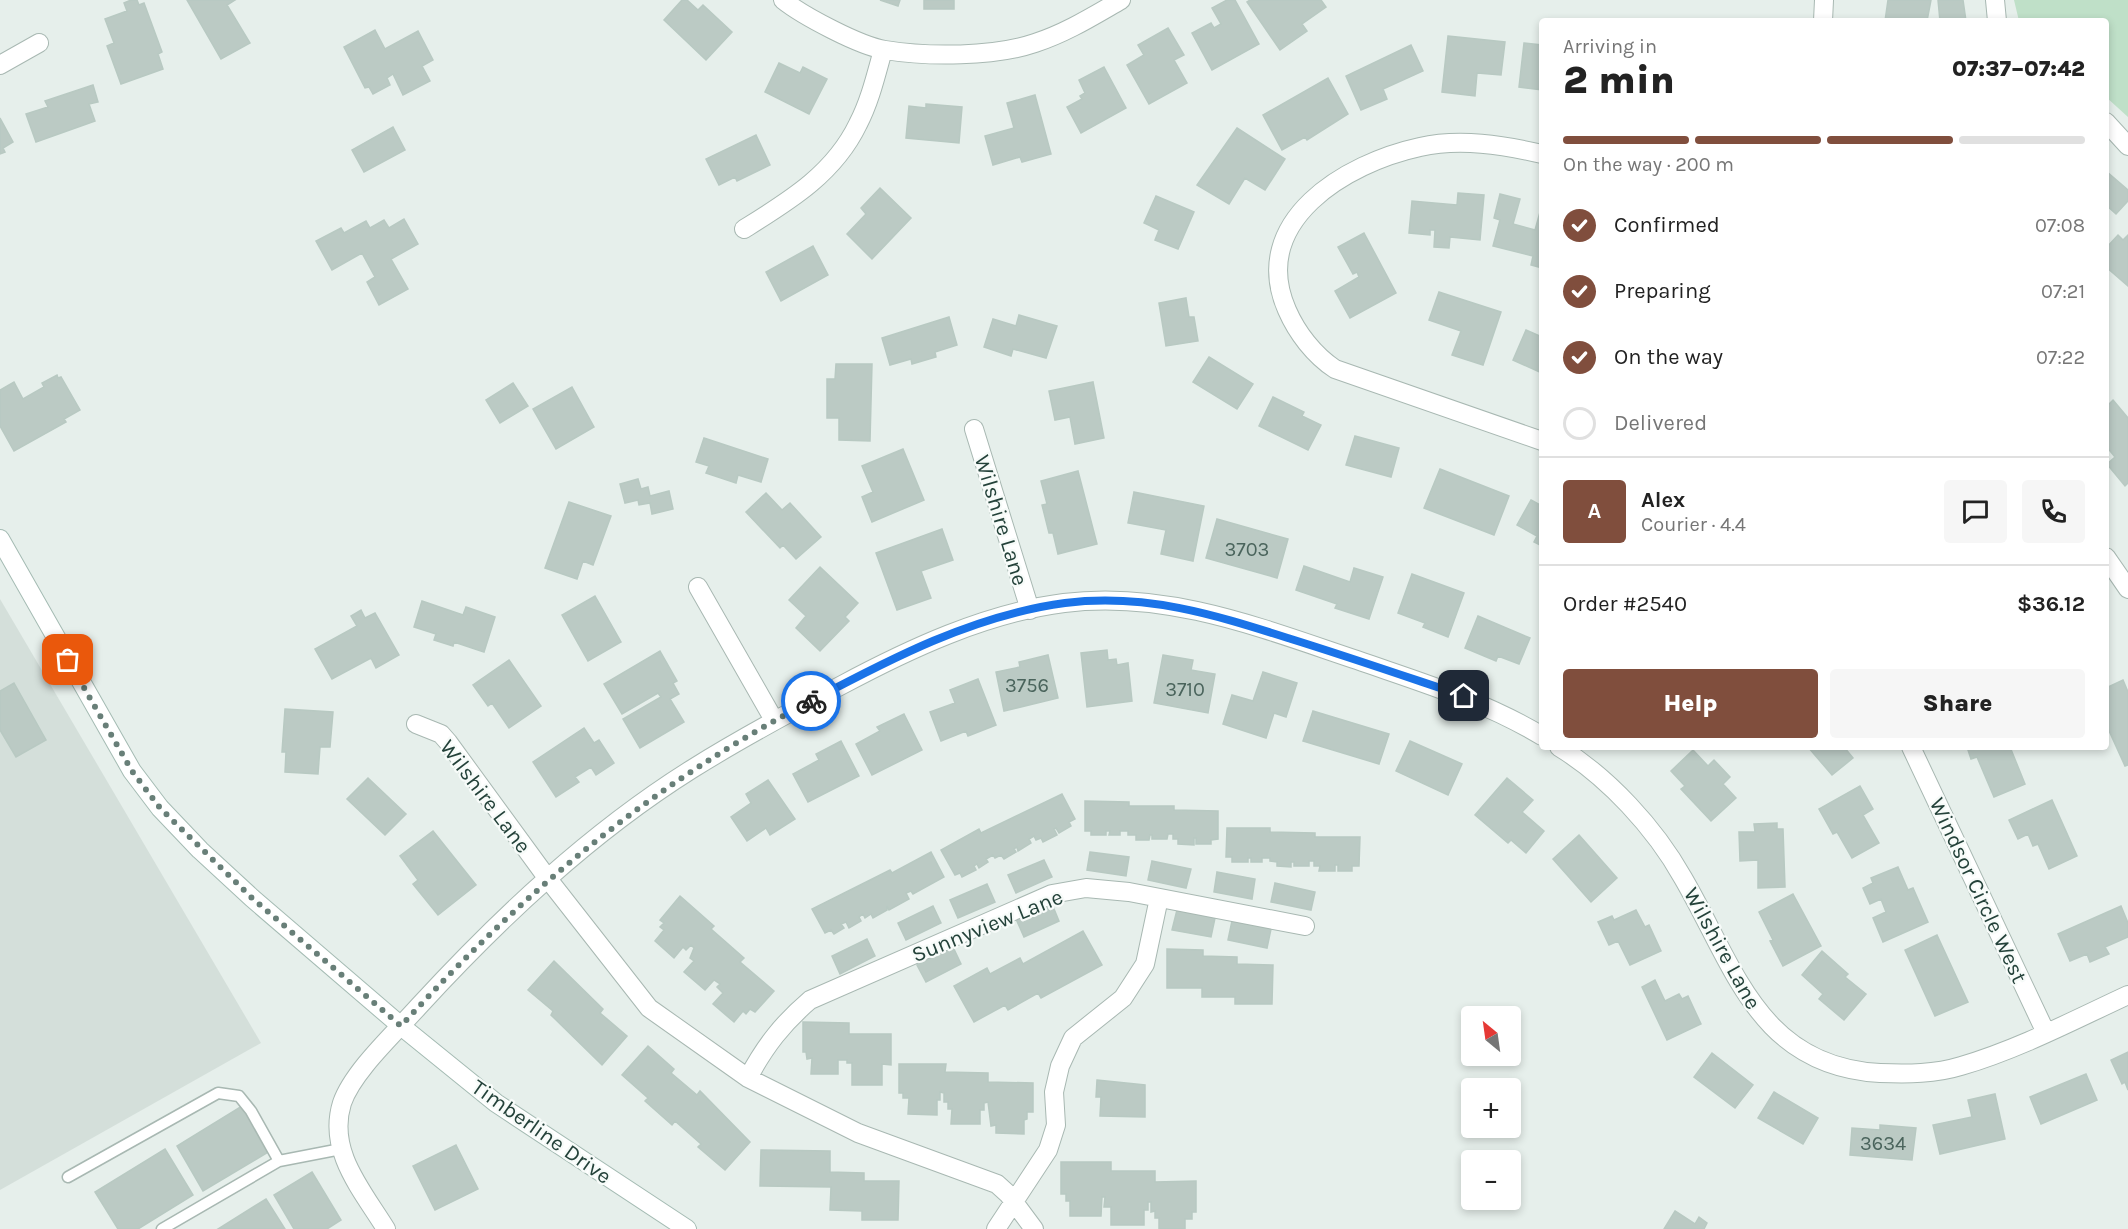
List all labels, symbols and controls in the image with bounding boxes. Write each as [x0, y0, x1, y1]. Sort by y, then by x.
text: Arriving in [1563, 35, 1657, 58]
text: 07:37–07:42 [1952, 56, 2085, 82]
text: 2 min [1563, 57, 1675, 103]
text: On the way · 200 m [1563, 153, 1734, 176]
icon: check [1563, 209, 1596, 242]
text: Confirmed [1614, 212, 1720, 238]
text: 07:08 [2035, 214, 2085, 237]
icon: check [1563, 275, 1596, 308]
text: Preparing [1614, 278, 1711, 304]
text: 07:21 [2041, 280, 2085, 303]
icon: check [1563, 341, 1596, 374]
text: On the way [1614, 344, 1723, 370]
text: 07:22 [2036, 346, 2085, 369]
text: Delivered [1614, 410, 1707, 436]
street label: Wilshire Lane [969, 452, 1033, 589]
button: chat [1944, 480, 2007, 543]
button: phone [2022, 480, 2085, 543]
text: Alex [1641, 487, 1685, 513]
text: A [1588, 498, 1601, 524]
text: Courier · 4.4 [1641, 513, 1746, 536]
house number: 3703 [1225, 538, 1269, 561]
text: Order #2540 [1563, 591, 1687, 617]
text: $36.12 [2017, 591, 2085, 617]
pin [42, 634, 93, 685]
icon: bag [51, 643, 84, 676]
button: Help [1563, 669, 1818, 738]
button: Share [1830, 669, 2085, 738]
pin [1438, 670, 1489, 721]
courier [781, 671, 841, 731]
house number: 3756 [1005, 674, 1049, 697]
house number: 3710 [1165, 678, 1205, 701]
icon: home [1447, 679, 1480, 712]
icon: bike [795, 685, 828, 718]
street label: Wilshire Lane [434, 735, 536, 858]
street label: Windsor Circle West [1924, 794, 2032, 987]
street label: Wilshire Lane [1678, 883, 1766, 1014]
street label: Sunnyview Lane [908, 884, 1067, 968]
north arrow [1461, 1006, 1521, 1066]
map controls [1461, 1006, 1521, 1210]
street label: Timberline Drive [467, 1074, 616, 1190]
button: + [1461, 1078, 1521, 1138]
house number: 3634 [1860, 1132, 1906, 1155]
button: − [1461, 1150, 1521, 1210]

